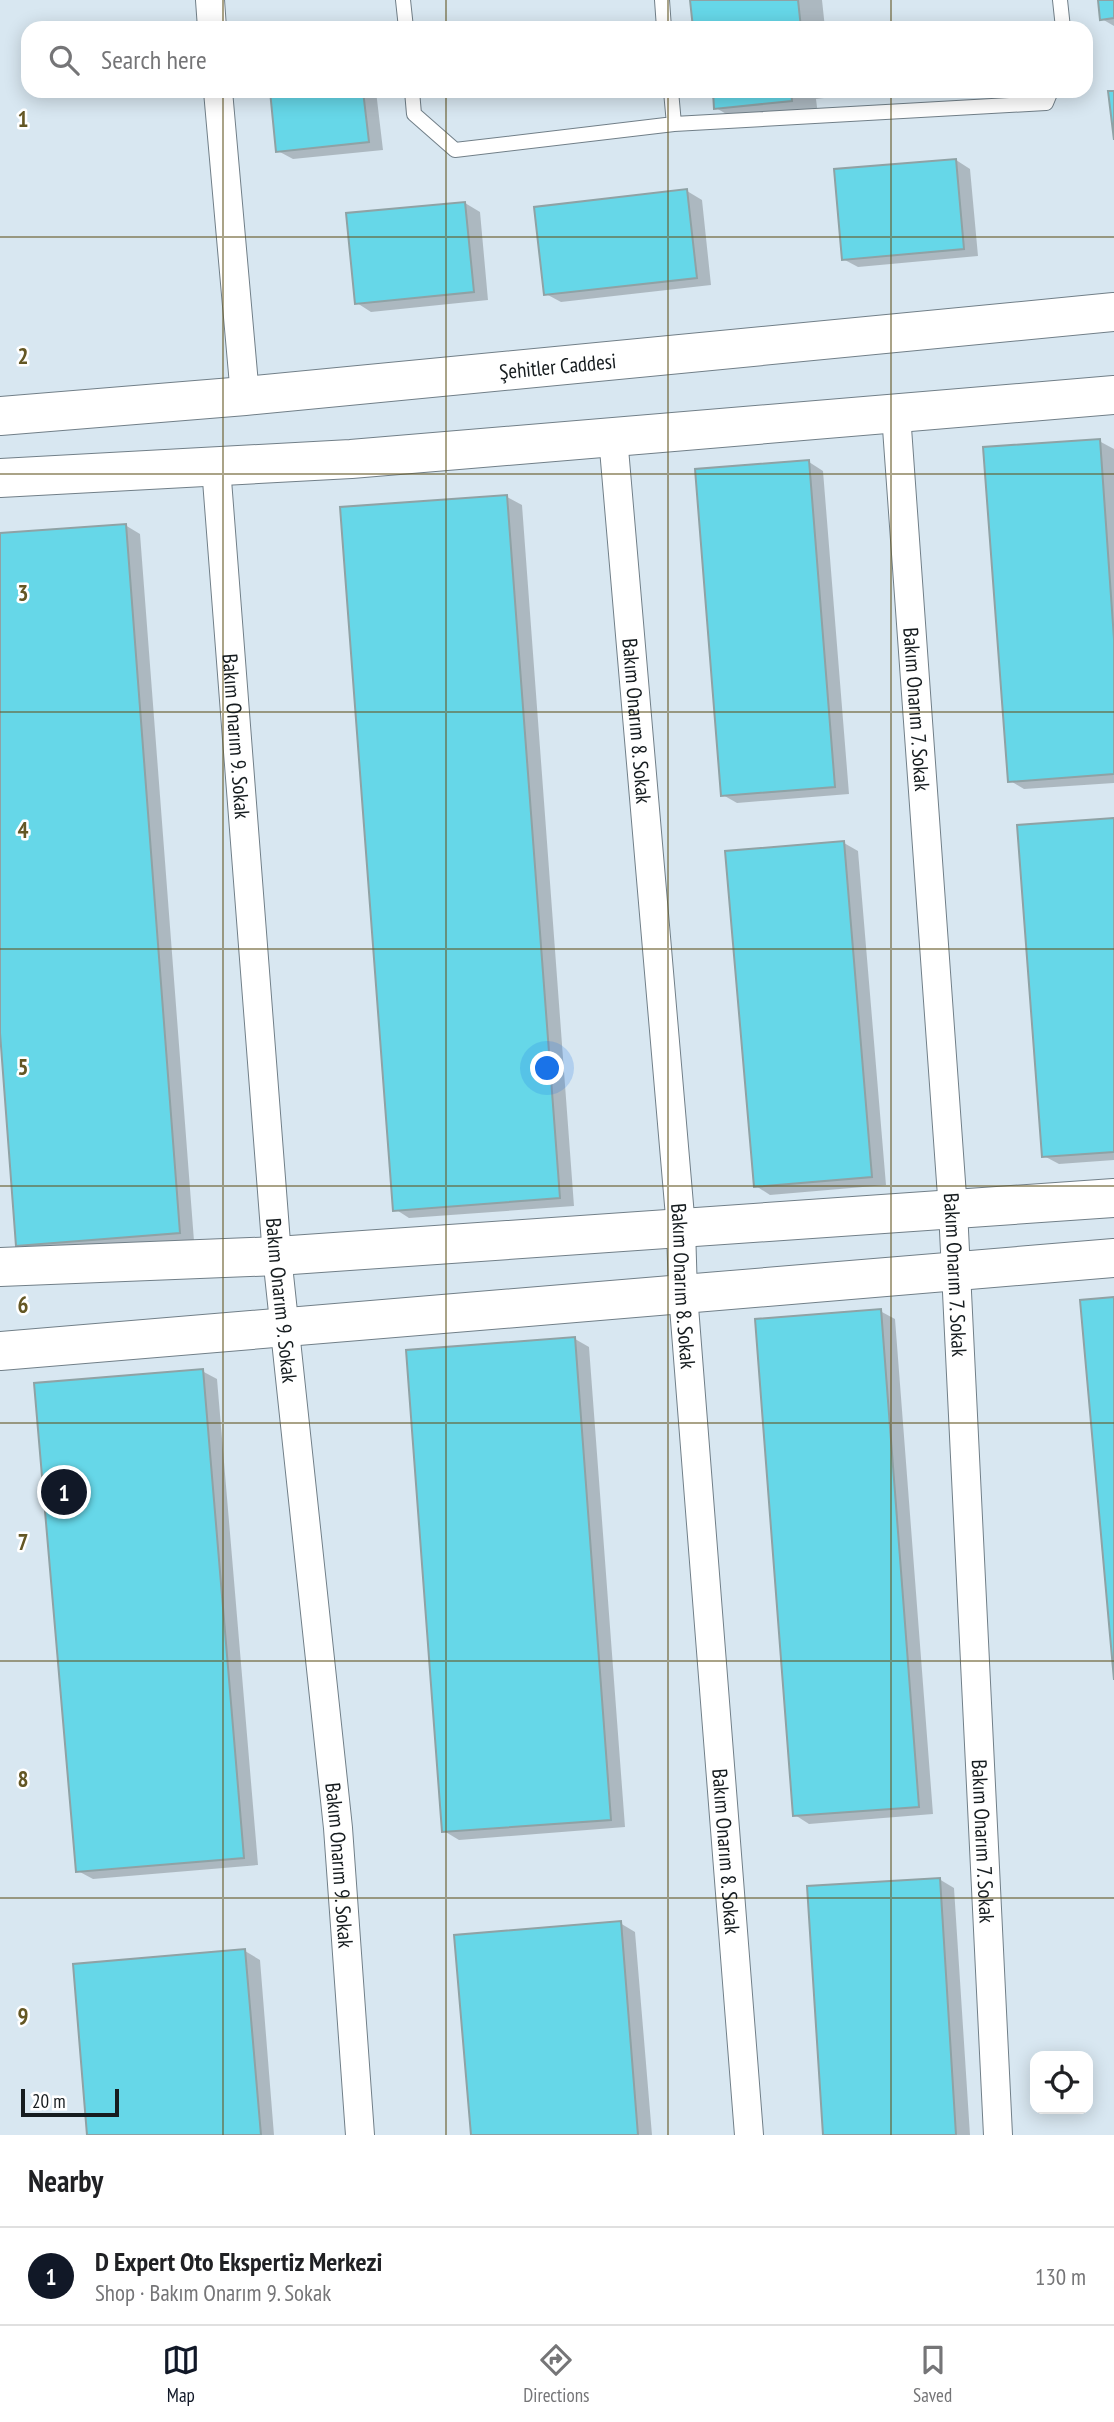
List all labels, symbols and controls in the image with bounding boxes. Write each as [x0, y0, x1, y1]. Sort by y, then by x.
search box [21, 21, 1093, 98]
icon: search [45, 41, 83, 79]
text: Search here [101, 43, 207, 76]
text: 1 [18, 104, 29, 133]
text: 2 [18, 341, 29, 370]
street label: Şehitler Caddesi [498, 347, 617, 385]
text: 3 [18, 578, 29, 607]
street label: Bakım Onarım 7. Sokak [898, 627, 936, 792]
street label: Bakım Onarım 8. Sokak [617, 637, 658, 805]
street label: Bakım Onarım 9. Sokak [217, 652, 257, 820]
text: 4 [18, 815, 29, 844]
your location [530, 1051, 564, 1085]
text: 5 [18, 1052, 29, 1081]
street label: Bakım Onarım 7. Sokak [938, 1192, 974, 1357]
street label: Bakım Onarım 8. Sokak [665, 1202, 702, 1370]
street label: Bakım Onarım 9. Sokak [261, 1217, 304, 1384]
text: 6 [18, 1290, 29, 1319]
pin: 1 [41, 1466, 87, 1518]
text: 7 [18, 1527, 29, 1556]
street label: Bakım Onarım 7. Sokak [966, 1759, 1001, 1924]
text: 8 [18, 1764, 29, 1793]
street label: Bakım Onarım 8. Sokak [707, 1768, 747, 1935]
street label: Bakım Onarım 9. Sokak [320, 1781, 360, 1949]
text: 9 [18, 2001, 29, 2030]
map controls [1030, 2051, 1093, 2114]
button: locate [1030, 2051, 1093, 2114]
scale bar [21, 2086, 119, 2118]
text: 20 m [32, 2089, 66, 2113]
text: Nearby [28, 2161, 103, 2200]
text: D Expert Oto Ekspertiz Merkezi [95, 2245, 382, 2278]
text: 1 [46, 2262, 57, 2291]
text: 130 m [1035, 2262, 1086, 2291]
text: Shop · Bakım Onarım 9. Sokak [95, 2278, 331, 2307]
tab: Map [162, 2341, 200, 2407]
tab: Directions [523, 2341, 589, 2407]
tab: Saved [913, 2341, 952, 2407]

